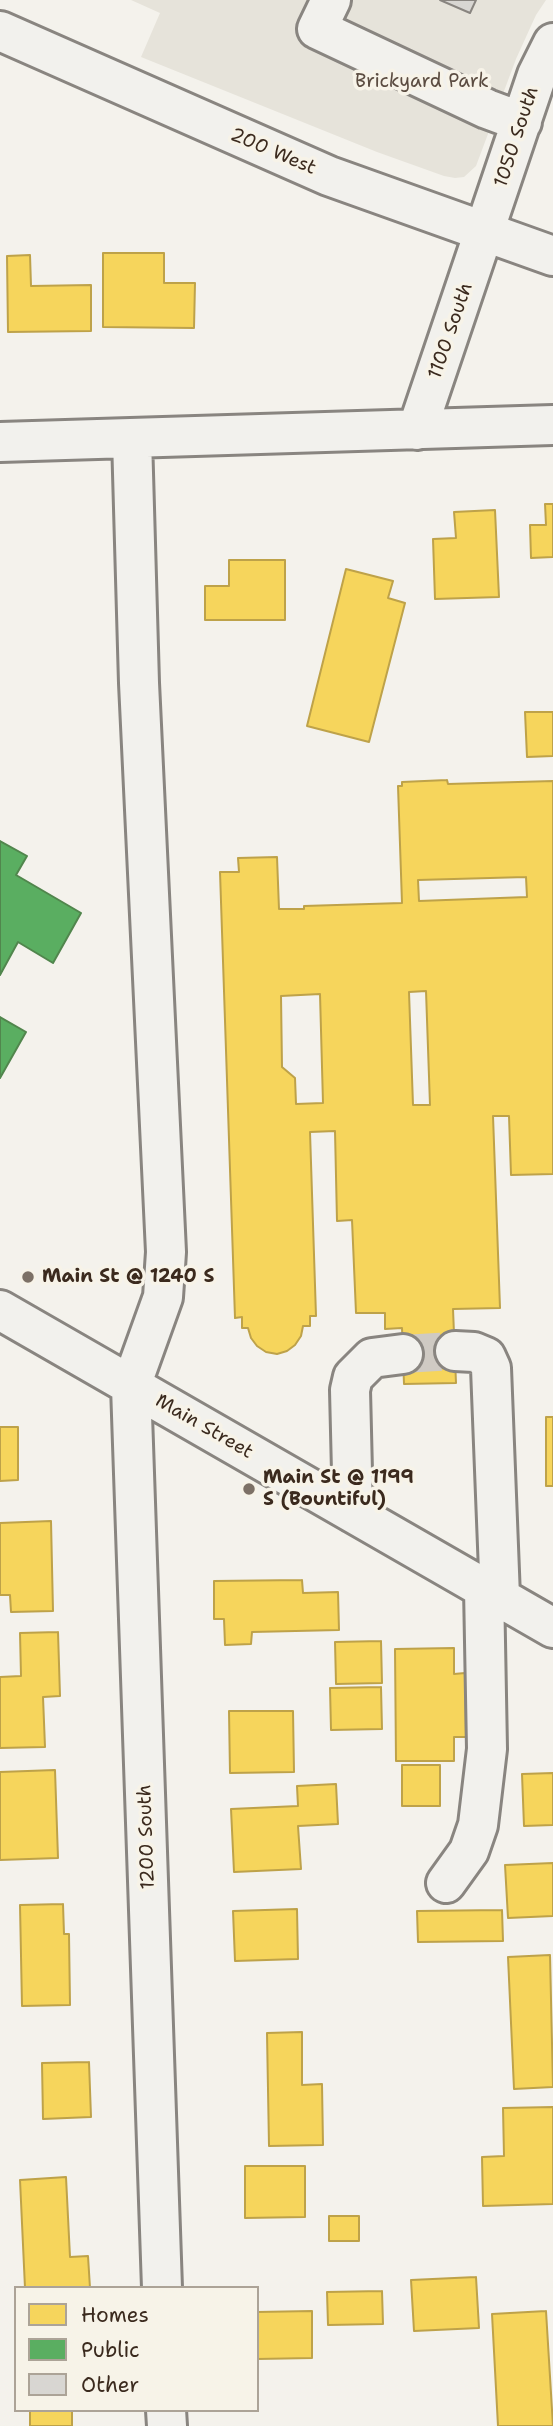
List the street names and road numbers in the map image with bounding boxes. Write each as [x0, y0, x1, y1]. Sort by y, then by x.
street label: 1050 South [490, 84, 544, 190]
street label: 200 West [227, 124, 319, 180]
street label: 1100 South [424, 280, 478, 382]
street label: Main Street [151, 1390, 257, 1464]
street label: 1200 South [134, 1784, 160, 1890]

